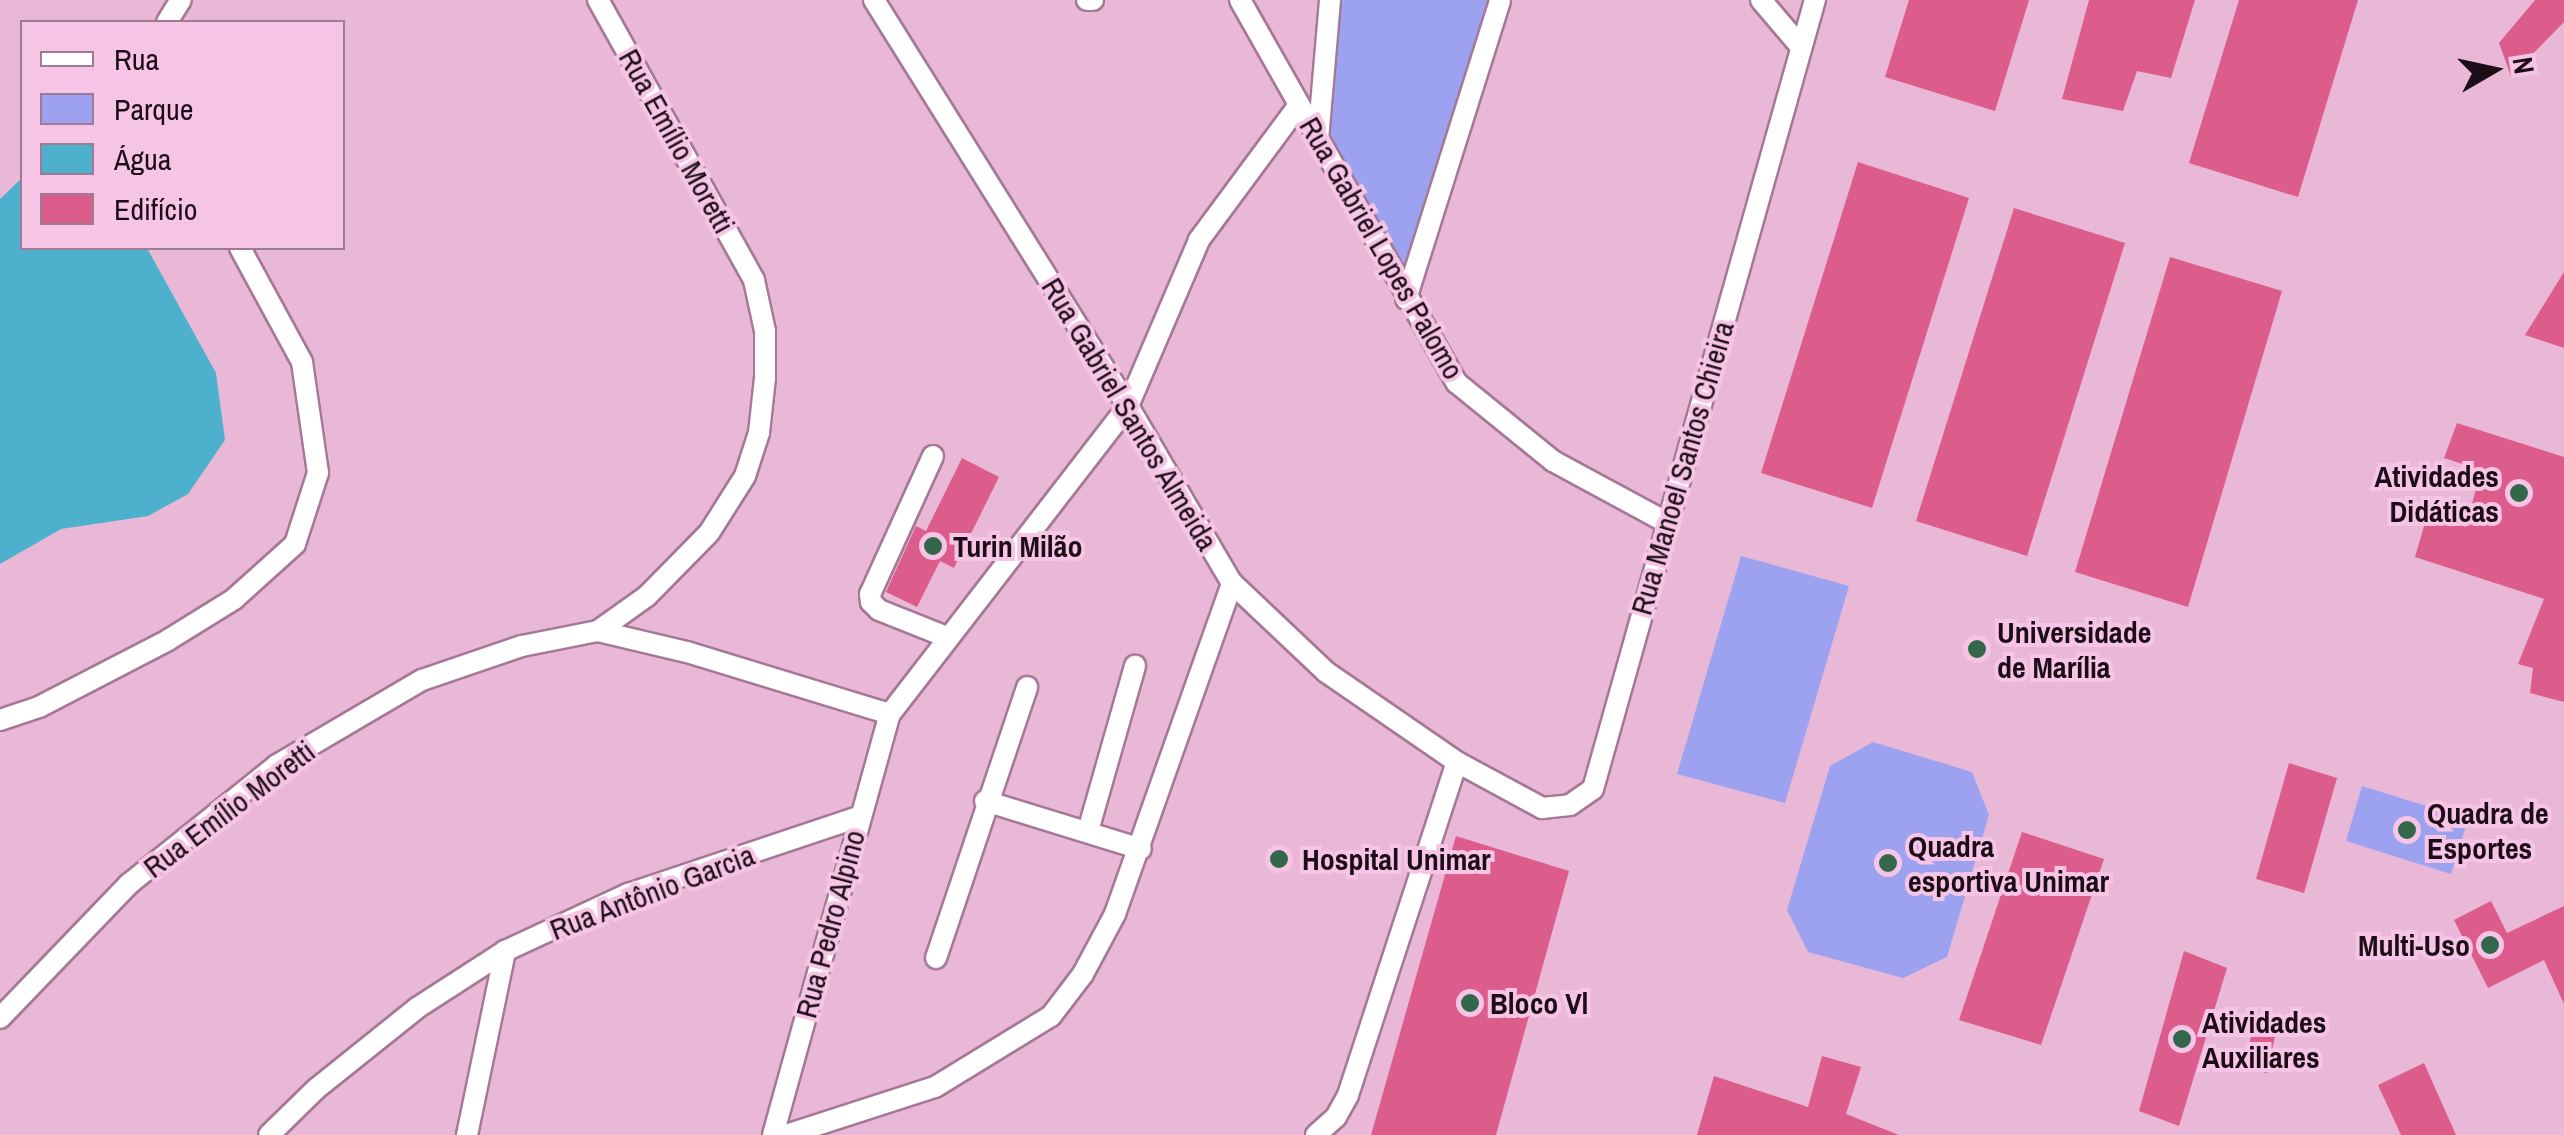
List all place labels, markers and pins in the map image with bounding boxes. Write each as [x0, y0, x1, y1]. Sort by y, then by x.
place label: Atividades Didáticas [2375, 458, 2499, 528]
marker: Atividades Didáticas [2508, 482, 2530, 504]
place label: Turin Milão [953, 528, 1082, 564]
marker: Turin Milão [922, 535, 944, 557]
place label: Universidade de Marília [1997, 614, 2151, 684]
marker: Universidade de Marília [1966, 638, 1988, 660]
place label: Quadra de Esportes [2427, 795, 2549, 866]
marker: Quadra de Esportes [2396, 819, 2418, 841]
place label: Quadra esportiva Unimar [1908, 828, 2109, 898]
place label: Hospital Unimar [1302, 841, 1491, 877]
marker: Hospital Unimar [1266, 846, 1292, 872]
marker: Quadra esportiva Unimar [1877, 852, 1899, 874]
place label: Multi-Uso [2358, 927, 2470, 963]
marker: Multi-Uso [2479, 934, 2501, 956]
place label: Bloco Vl [1490, 985, 1588, 1021]
marker: Bloco Vl [1459, 992, 1481, 1014]
place label: Atividades Auxiliares [2202, 1004, 2326, 1074]
marker: Atividades Auxiliares [2171, 1028, 2193, 1050]

